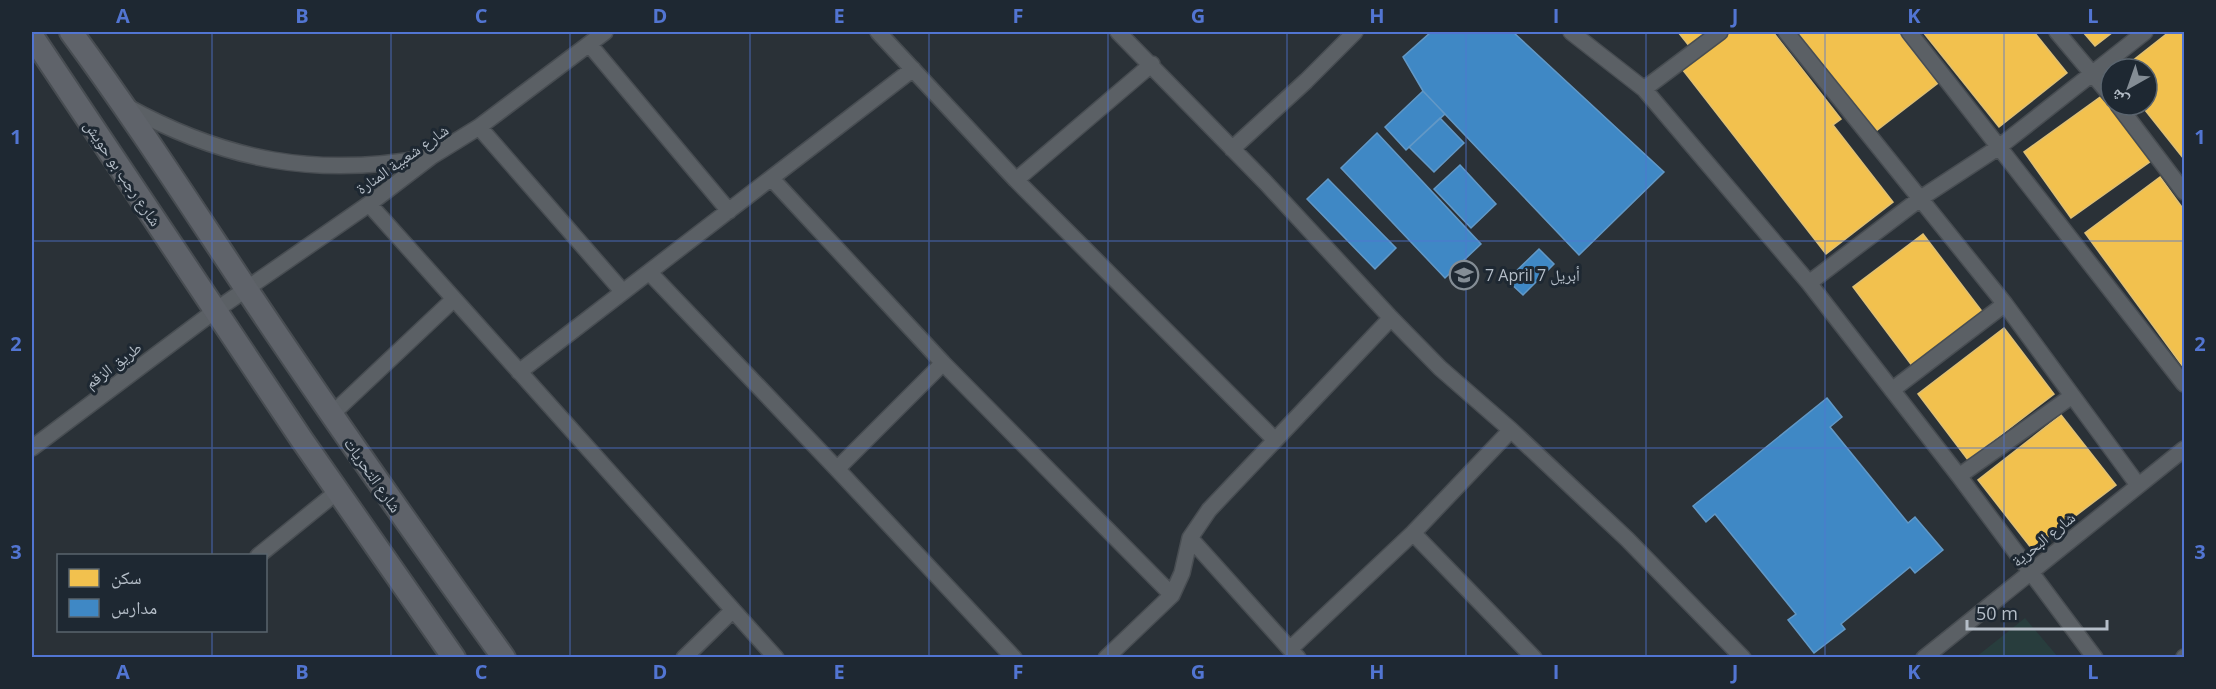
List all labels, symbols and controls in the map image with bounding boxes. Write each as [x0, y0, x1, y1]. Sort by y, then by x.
text: A [116, 2, 130, 29]
text: B [295, 2, 309, 29]
text: C [475, 2, 488, 29]
text: D [653, 2, 667, 29]
text: E [833, 2, 845, 29]
text: F [1013, 2, 1023, 29]
text: G [1191, 2, 1205, 29]
text: H [1369, 2, 1385, 29]
text: I [1553, 2, 1559, 29]
text: J [1730, 2, 1738, 29]
text: K [1907, 2, 1921, 29]
text: L [2087, 2, 2099, 29]
north arrow [2099, 57, 2159, 117]
text: ش [2106, 85, 2133, 112]
street label: شارع رجب بو حويش [79, 116, 167, 230]
street label: شارع شعبية المنارة [351, 119, 453, 199]
text: 1 [10, 123, 22, 150]
text: 1 [2194, 123, 2206, 150]
school or university icon: 7 April 7 أبريل [1448, 259, 1480, 291]
place label: 7 April 7 أبريل [1485, 264, 1580, 286]
text: 2 [10, 330, 22, 357]
text: 2 [2194, 330, 2206, 357]
street label: طريق الزقم [80, 336, 146, 394]
street label: شارع التحريات [339, 433, 407, 517]
street label: شارع البحرية [2006, 506, 2080, 572]
text: 3 [10, 538, 22, 565]
text: 3 [2194, 538, 2206, 565]
legend [57, 554, 267, 632]
text: سكن [111, 565, 142, 589]
scale bar [1967, 593, 2106, 631]
text: مدارس [111, 595, 157, 619]
text: 50 m [1976, 601, 2018, 625]
text: A [116, 658, 130, 685]
text: B [295, 658, 309, 685]
text: C [475, 658, 488, 685]
text: D [653, 658, 667, 685]
text: E [833, 658, 845, 685]
text: F [1013, 658, 1023, 685]
text: G [1191, 658, 1205, 685]
text: H [1369, 658, 1385, 685]
text: I [1553, 658, 1559, 685]
text: J [1730, 658, 1738, 685]
text: K [1907, 658, 1921, 685]
text: L [2087, 658, 2099, 685]

